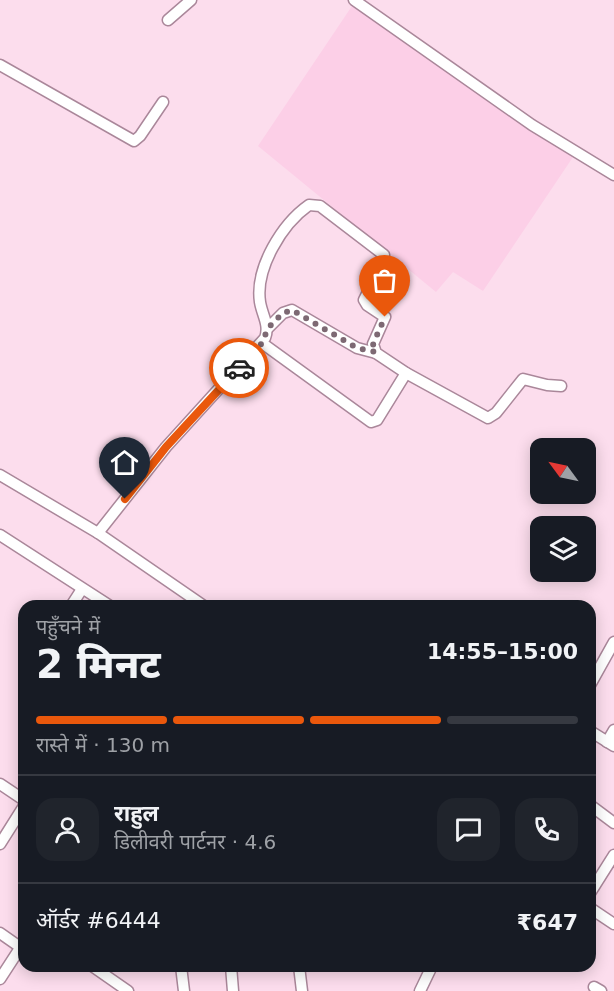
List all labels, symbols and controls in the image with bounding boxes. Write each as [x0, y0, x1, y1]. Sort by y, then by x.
pin [359, 255, 410, 317]
icon: bag [368, 264, 401, 297]
courier [209, 338, 269, 398]
icon: car [223, 352, 256, 385]
pin [99, 437, 150, 499]
north arrow [530, 438, 596, 504]
map controls [530, 438, 596, 582]
icon: home [108, 446, 141, 479]
button: layers [530, 516, 596, 582]
text: पहुँचने में [36, 615, 100, 639]
text: 14:55–15:00 [427, 639, 578, 664]
text: 2 मिनट [36, 642, 161, 687]
text: रास्ते में · 130 m [36, 733, 170, 757]
button: person [36, 798, 99, 861]
button: chat [437, 798, 500, 861]
button: phone [515, 798, 578, 861]
text: राहुल [114, 801, 159, 826]
text: डिलीवरी पार्टनर · 4.6 [114, 830, 276, 854]
text: ऑर्डर #6444 [36, 908, 161, 933]
text: ₹647 [517, 910, 578, 935]

